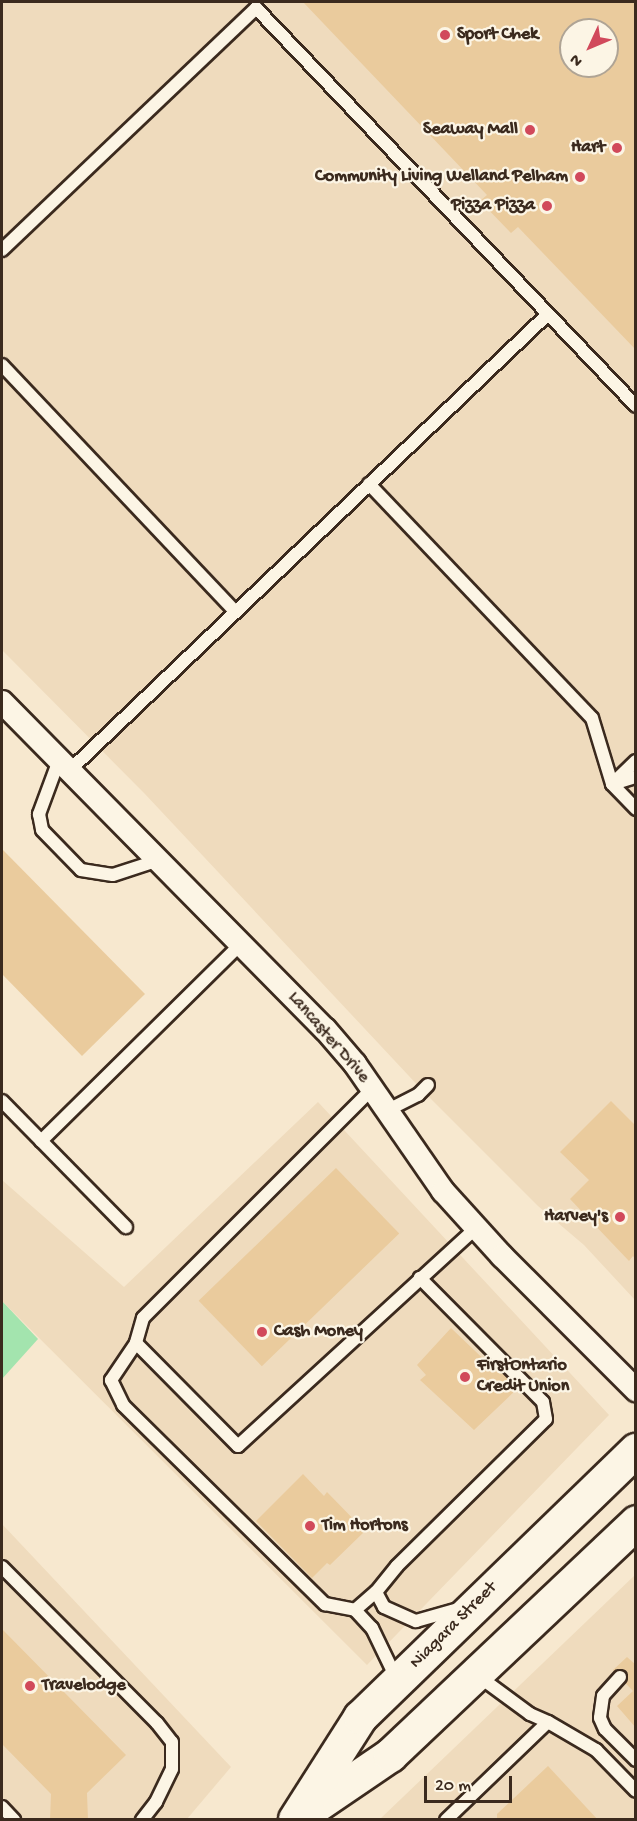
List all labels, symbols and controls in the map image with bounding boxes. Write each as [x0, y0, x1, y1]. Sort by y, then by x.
north arrow [559, 18, 619, 78]
place label: Sport Chek [457, 24, 538, 46]
marker: Sport Chek [438, 28, 452, 42]
text: N [567, 49, 588, 70]
place label: Seaway Mall [423, 119, 518, 141]
marker: Seaway Mall [523, 123, 537, 137]
place label: Hart [571, 137, 605, 159]
marker: Hart [610, 141, 624, 155]
place label: Community Living Welland Pelham [315, 166, 568, 188]
marker: Community Living Welland Pelham [573, 170, 587, 184]
place label: Pizza Pizza [451, 195, 535, 217]
marker: Pizza Pizza [540, 199, 554, 213]
street label: Lancaster Drive [282, 988, 374, 1088]
place label: Harvey's [544, 1206, 608, 1228]
marker: Harvey's [613, 1210, 627, 1224]
place label: Cash Money [274, 1321, 363, 1343]
marker: Cash Money [255, 1325, 269, 1339]
place label: FirstOntario Credit Union [477, 1356, 569, 1398]
marker: FirstOntario Credit Union [458, 1370, 472, 1384]
place label: Tim Hortons [322, 1515, 408, 1537]
marker: Tim Hortons [303, 1519, 317, 1533]
street label: Niagara Street [406, 1578, 502, 1674]
place label: Travelodge [42, 1675, 126, 1697]
marker: Travelodge [23, 1679, 37, 1693]
scale bar [427, 1764, 516, 1802]
text: 20 m [435, 1776, 471, 1797]

